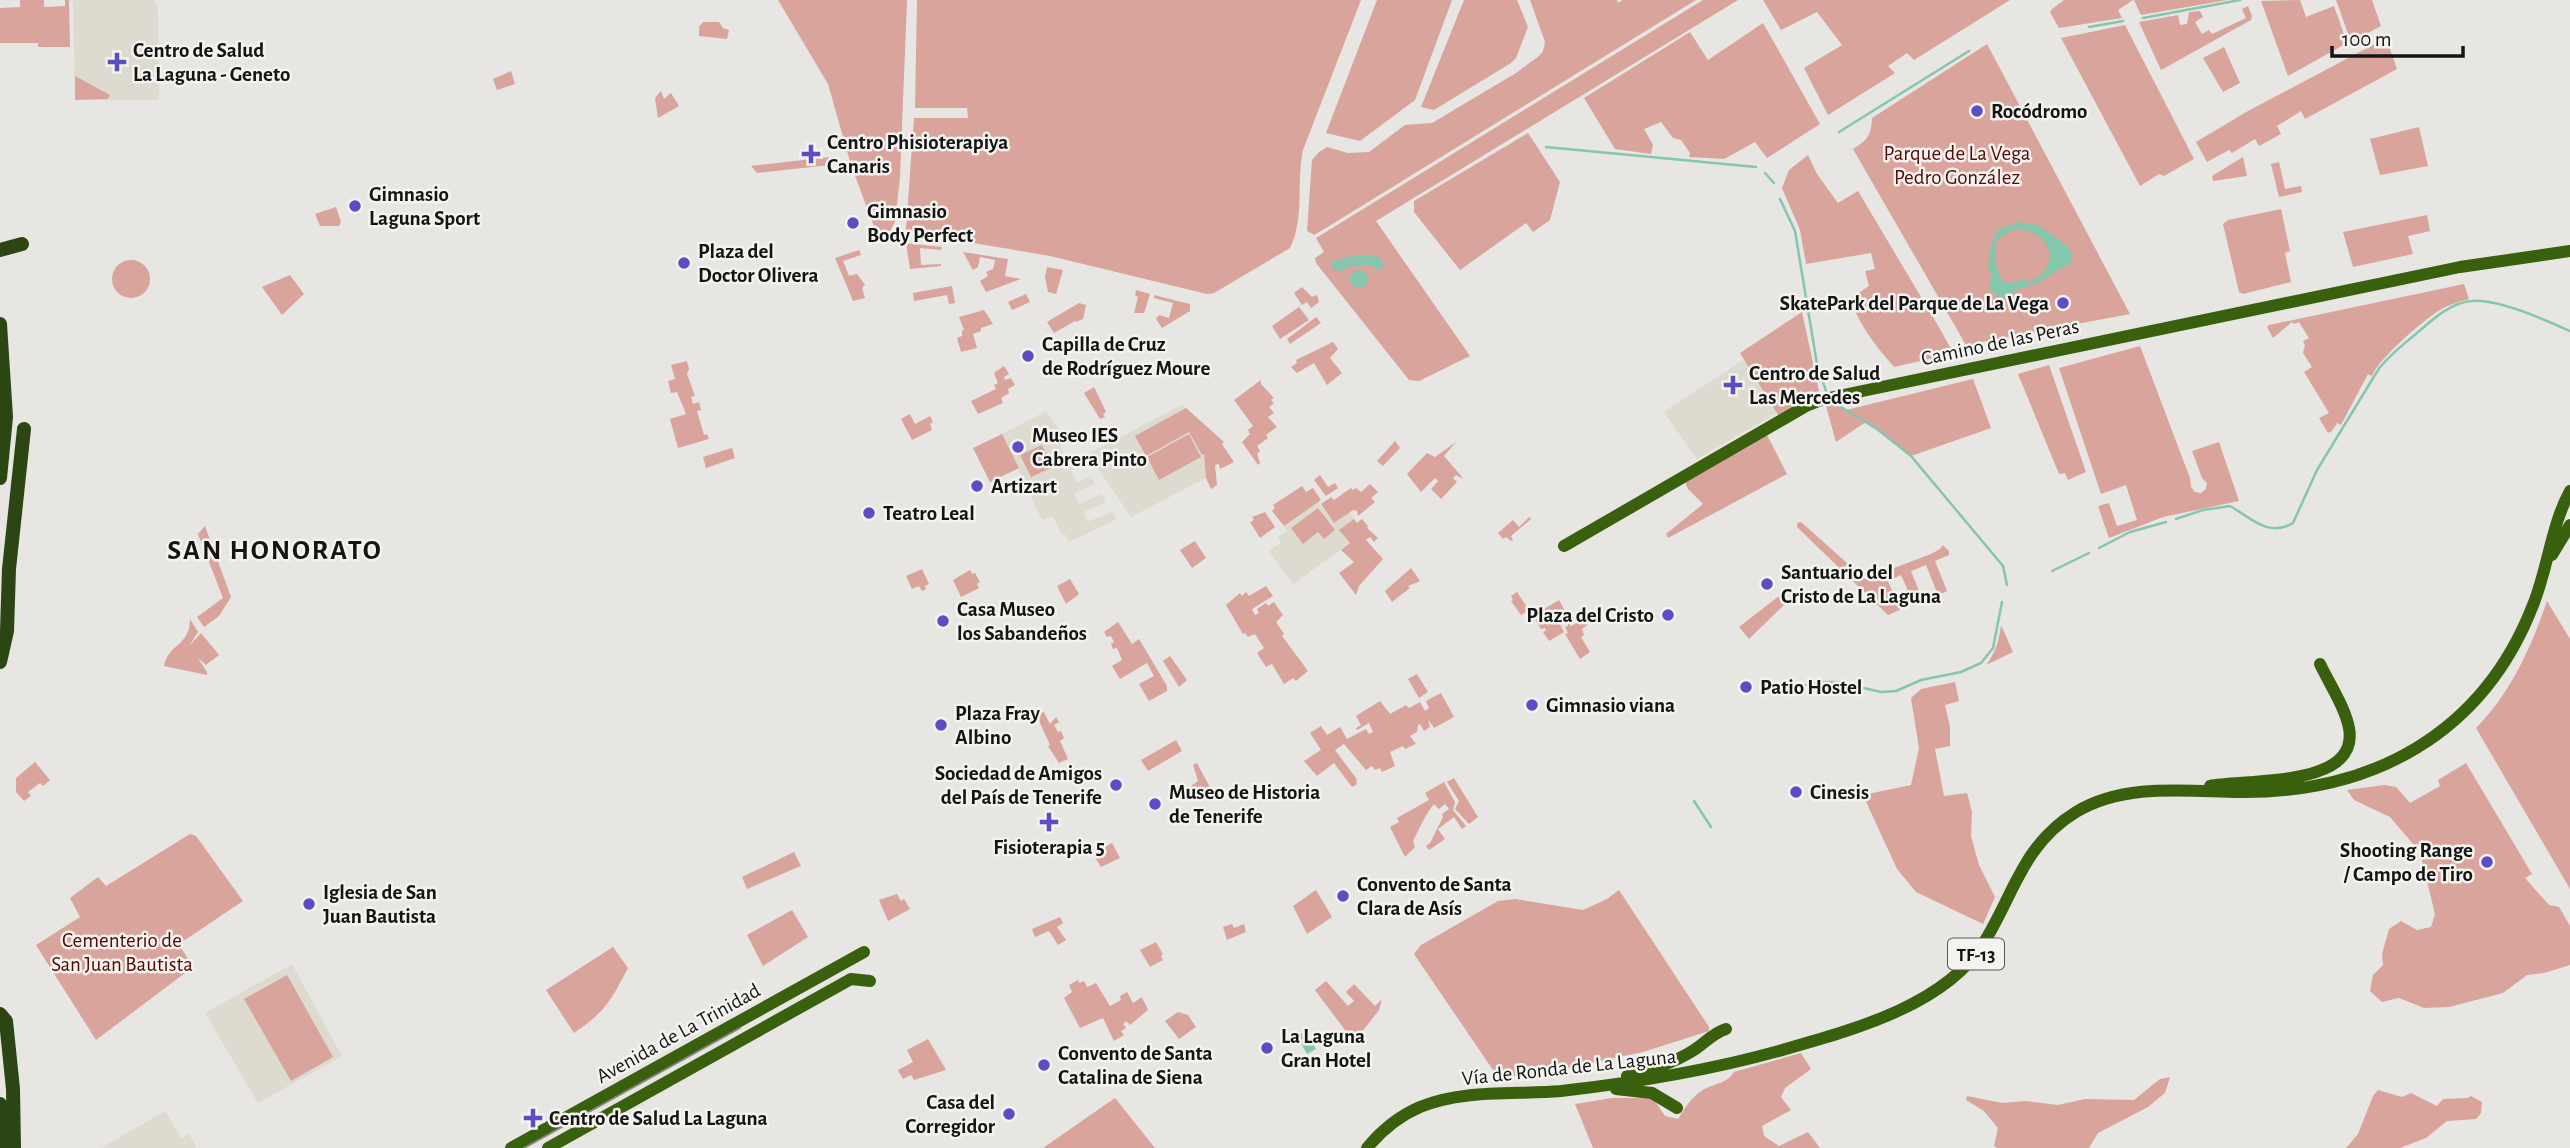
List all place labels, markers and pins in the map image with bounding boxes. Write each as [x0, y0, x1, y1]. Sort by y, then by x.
place label: Centro de Salud La Laguna - Geneto [133, 40, 290, 85]
marker: Centro de Salud La Laguna - Geneto [107, 52, 127, 72]
place label: Rocódromo [1991, 101, 2087, 122]
marker: Rocódromo [1969, 103, 1985, 119]
place label: Centro Phisioterapiya Canaris [827, 132, 1008, 177]
marker: Centro Phisioterapiya Canaris [801, 144, 821, 164]
place label: Gimnasio Laguna Sport [369, 184, 480, 229]
marker: Gimnasio Laguna Sport [347, 198, 363, 214]
place label: Gimnasio Body Perfect [867, 201, 973, 246]
marker: Gimnasio Body Perfect [845, 215, 861, 231]
place label: Plaza del Doctor Olivera [698, 241, 819, 286]
marker: Plaza del Doctor Olivera [676, 255, 692, 271]
place label: SkatePark del Parque de La Vega [1780, 293, 2049, 314]
marker: SkatePark del Parque de La Vega [2055, 295, 2071, 311]
place label: Capilla de Cruz de Rodríguez Moure [1042, 334, 1210, 379]
marker: Capilla de Cruz de Rodríguez Moure [1020, 348, 1036, 364]
place label: Centro de Salud Las Mercedes [1749, 363, 1880, 408]
marker: Centro de Salud Las Mercedes [1723, 375, 1743, 395]
place label: Museo IES Cabrera Pinto [1032, 425, 1147, 470]
marker: Museo IES Cabrera Pinto [1010, 439, 1026, 455]
place label: Artizart [991, 476, 1057, 497]
marker: Artizart [969, 478, 985, 494]
place label: Teatro Leal [883, 503, 975, 524]
marker: Teatro Leal [861, 505, 877, 521]
place label: Santuario del Cristo de La Laguna [1781, 562, 1941, 607]
marker: Santuario del Cristo de La Laguna [1759, 576, 1775, 592]
place label: Casa Museo los Sabandeños [957, 599, 1087, 644]
place label: Plaza del Cristo [1526, 605, 1654, 626]
marker: Plaza del Cristo [1660, 607, 1676, 623]
marker: Casa Museo los Sabandeños [935, 613, 951, 629]
place label: Patio Hostel [1760, 677, 1862, 698]
marker: Patio Hostel [1738, 679, 1754, 695]
place label: Gimnasio viana [1546, 695, 1675, 716]
marker: Gimnasio viana [1524, 697, 1540, 713]
place label: Plaza Fray Albino [955, 703, 1041, 748]
marker: Plaza Fray Albino [933, 717, 949, 733]
place label: Sociedad de Amigos del País de Tenerife [935, 763, 1102, 808]
marker: Sociedad de Amigos del País de Tenerife [1108, 777, 1124, 793]
place label: Museo de Historia de Tenerife [1169, 782, 1320, 827]
place label: Cinesis [1810, 782, 1869, 803]
marker: Cinesis [1788, 784, 1804, 800]
marker: Museo de Historia de Tenerife [1147, 796, 1163, 812]
marker: Fisioterapia 5 [1039, 812, 1059, 832]
place label: Fisioterapia 5 [993, 837, 1105, 858]
place label: Shooting Range / Campo de Tiro [2340, 840, 2473, 885]
marker: Shooting Range / Campo de Tiro [2479, 854, 2495, 870]
place label: Convento de Santa Clara de Asís [1357, 874, 1512, 919]
place label: Iglesia de San Juan Bautista [323, 882, 437, 927]
marker: Convento de Santa Clara de Asís [1335, 888, 1351, 904]
marker: Iglesia de San Juan Bautista [301, 896, 317, 912]
place label: La Laguna Gran Hotel [1281, 1026, 1371, 1071]
marker: La Laguna Gran Hotel [1259, 1040, 1275, 1056]
place label: Convento de Santa Catalina de Siena [1058, 1043, 1213, 1088]
marker: Convento de Santa Catalina de Siena [1036, 1057, 1052, 1073]
place label: Casa del Corregidor [905, 1092, 996, 1137]
marker: Casa del Corregidor [1001, 1106, 1017, 1122]
marker: Centro de Salud La Laguna [523, 1108, 543, 1128]
place label: Centro de Salud La Laguna [549, 1108, 768, 1129]

